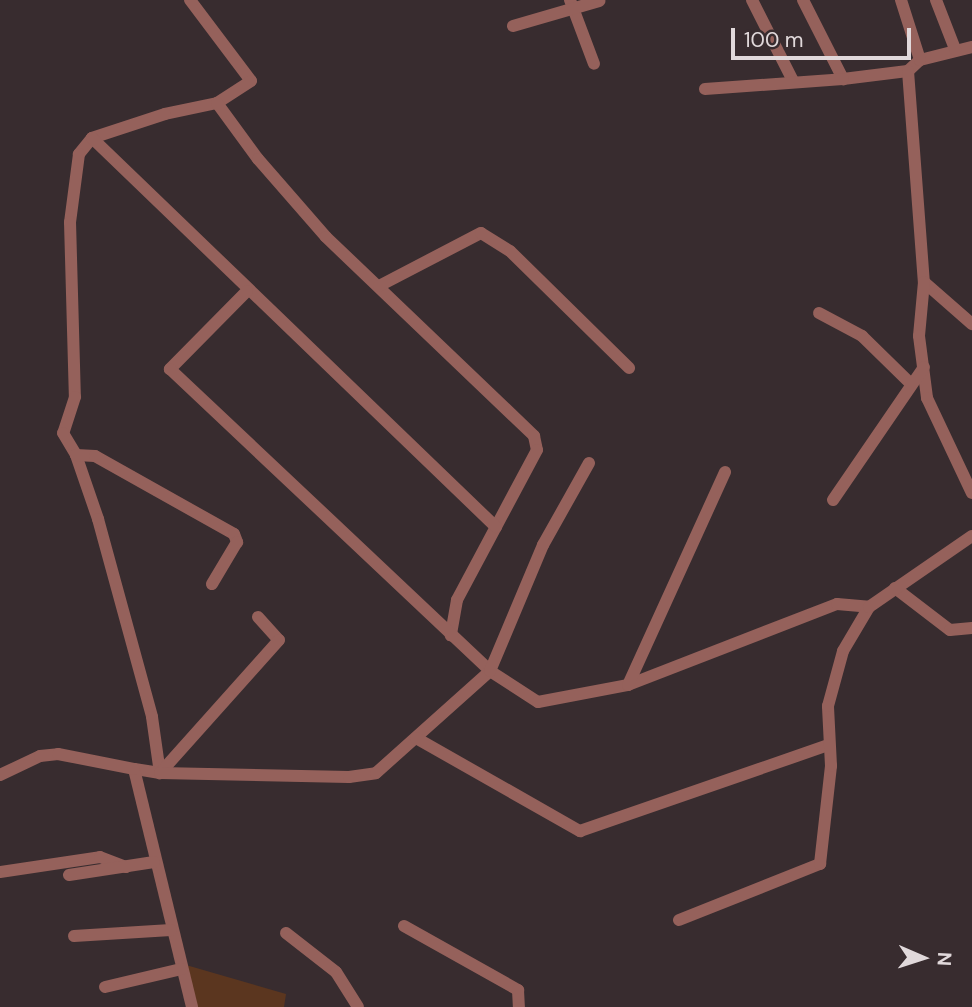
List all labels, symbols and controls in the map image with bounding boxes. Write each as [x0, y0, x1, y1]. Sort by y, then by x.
scale bar [734, 14, 914, 58]
text: 100 m [744, 26, 804, 54]
north arrow [888, 923, 958, 993]
text: N [932, 952, 957, 967]

